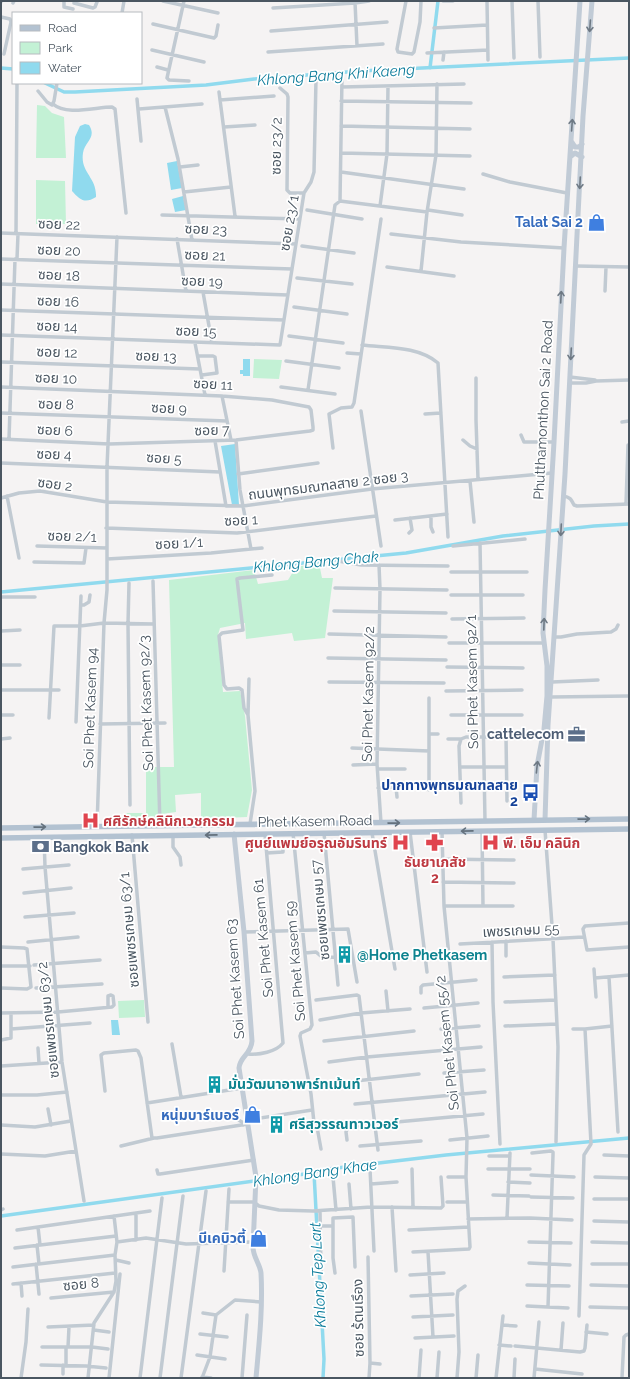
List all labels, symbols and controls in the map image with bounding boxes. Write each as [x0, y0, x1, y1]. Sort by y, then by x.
legend [12, 12, 142, 84]
one-way arrow [586, 19, 593, 32]
text: Road [48, 21, 77, 35]
text: Park [48, 41, 73, 55]
water label: Khlong Bang Khi Kaeng [256, 60, 416, 89]
text: Water [48, 61, 82, 75]
street label: ซอย 23/2 [267, 117, 285, 175]
one-way arrow [568, 119, 576, 132]
one-way arrow [577, 176, 584, 189]
street label: ซอย 23/1 [276, 194, 302, 252]
shop icon: Talat Sai 2 [586, 212, 606, 232]
place label: Talat Sai 2 [515, 214, 583, 230]
street label: ซอย 22 [38, 215, 80, 233]
street label: ซอย 23 [184, 220, 228, 238]
street label: ซอย 20 [37, 241, 81, 259]
street label: ซอย 21 [184, 246, 226, 264]
street label: ซอย 18 [38, 266, 80, 284]
street label: ซอย 19 [181, 272, 223, 290]
one-way arrow [558, 291, 565, 304]
street label: ซอย 16 [37, 292, 79, 310]
street label: ซอย 14 [36, 317, 78, 335]
street label: Phutthamonthon Sai 2 Road [530, 320, 556, 500]
street label: ซอย 15 [175, 322, 217, 340]
street label: ซอย 12 [36, 343, 78, 361]
street label: ซอย 13 [135, 347, 177, 365]
one-way arrow [567, 347, 575, 360]
street label: ซอย 10 [35, 369, 77, 387]
street label: ซอย 11 [193, 375, 233, 393]
street label: ซอย 8 [38, 395, 74, 413]
street label: ซอย 9 [151, 399, 187, 417]
street label: ซอย 6 [37, 421, 73, 439]
street label: ซอย 7 [194, 421, 230, 439]
street label: ซอย 4 [36, 445, 72, 463]
street label: ซอย 5 [146, 449, 182, 467]
street label: ถนนพุทธมณฑลสาย 2 ซอย 3 [247, 467, 409, 504]
street label: ซอย 2 [37, 474, 73, 494]
street label: ซอย 1 [224, 511, 258, 529]
one-way arrow [557, 523, 564, 536]
street label: ซอย 2/1 [47, 527, 97, 545]
street label: ซอย 1/1 [155, 534, 203, 552]
water label: Khlong Bang Chak [252, 548, 380, 576]
street label: Soi Phet Kasem 92/1 [463, 615, 481, 749]
one-way arrow [540, 618, 547, 631]
street label: Soi Phet Kasem 92/2 [359, 626, 377, 762]
street label: Soi Phet Kasem 92/3 [136, 635, 156, 771]
street label: Soi Phet Kasem 94 [80, 647, 100, 769]
office icon: cattelecom [567, 724, 587, 744]
place label: cattelecom [487, 726, 564, 742]
one-way arrow [533, 761, 541, 774]
place label: ปากทางพุทธมณฑลสาย 2 [381, 777, 518, 809]
bus stop icon: ปากทางพุทธมณฑลสาย 2 [521, 783, 541, 803]
hospital icon: ศศิรักษ์คลินิกเวชกรรม [80, 811, 100, 831]
street label: Phet Kasem Road [257, 812, 373, 830]
place label: ศศิรักษ์คลินิกเวชกรรม [103, 813, 235, 829]
one-way arrow [577, 816, 590, 823]
one-way arrow [387, 819, 400, 826]
one-way arrow [33, 823, 46, 831]
one-way arrow [461, 828, 474, 835]
one-way arrow [205, 831, 218, 839]
pharmacy icon: ธันยาเภสัช 2 [425, 832, 445, 852]
hospital icon: ศูนย์แพมย์อรุณอัมรินทร์ [390, 833, 410, 853]
hospital icon: พี. เอ็ม คลินิก [480, 833, 500, 853]
place label: ศูนย์แพมย์อรุณอัมรินทร์ [245, 835, 387, 853]
place label: พี. เอ็ม คลินิก [503, 835, 580, 851]
bank icon: Bangkok Bank [30, 837, 50, 857]
place label: Bangkok Bank [53, 839, 149, 855]
place label: ธันยาเภสัช 2 [404, 854, 466, 886]
street label: ซอยเพชรเกษม 57 [308, 858, 332, 961]
street label: ซอยเพชรเกษม 63/1 [116, 872, 142, 988]
street label: Soi Phet Kasem 61 [250, 878, 276, 998]
street label: Soi Phet Kasem 59 [282, 900, 308, 1022]
street label: Soi Phet Kasem 63 [223, 918, 247, 1040]
street label: เพชรเกษม 55 [482, 920, 560, 940]
building icon: @Home Phetkasem [334, 945, 354, 965]
place label: @Home Phetkasem [357, 947, 487, 963]
street label: ซอยเพชรเกษม 63/2 [34, 961, 62, 1079]
street label: Soi Phet Kasem 55/2 [432, 975, 462, 1111]
building icon: มั่นวัฒนาอาพาร์ทเม้นท์ [205, 1074, 225, 1094]
place label: มั่นวัฒนาอาพาร์ทเม้นท์ [228, 1074, 360, 1092]
shop icon: หนุ่มบาร์เบอร์ [242, 1105, 262, 1125]
place label: หนุ่มบาร์เบอร์ [161, 1107, 239, 1124]
building icon: ศรีสุวรรณทาวเวอร์ [266, 1114, 286, 1134]
place label: ศรีสุวรรณทาวเวอร์ [289, 1116, 399, 1133]
water label: Khlong Bang Khae [252, 1155, 378, 1191]
water label: Khlong Tep Lart [306, 1222, 330, 1328]
place label: บีเคบิวตี้ [198, 1228, 247, 1246]
shop icon: บีเคบิวตี้ [249, 1228, 269, 1248]
street label: ซอย 8 [62, 1274, 100, 1294]
street label: ซอย ร้ตนเรึอง [349, 1279, 367, 1357]

